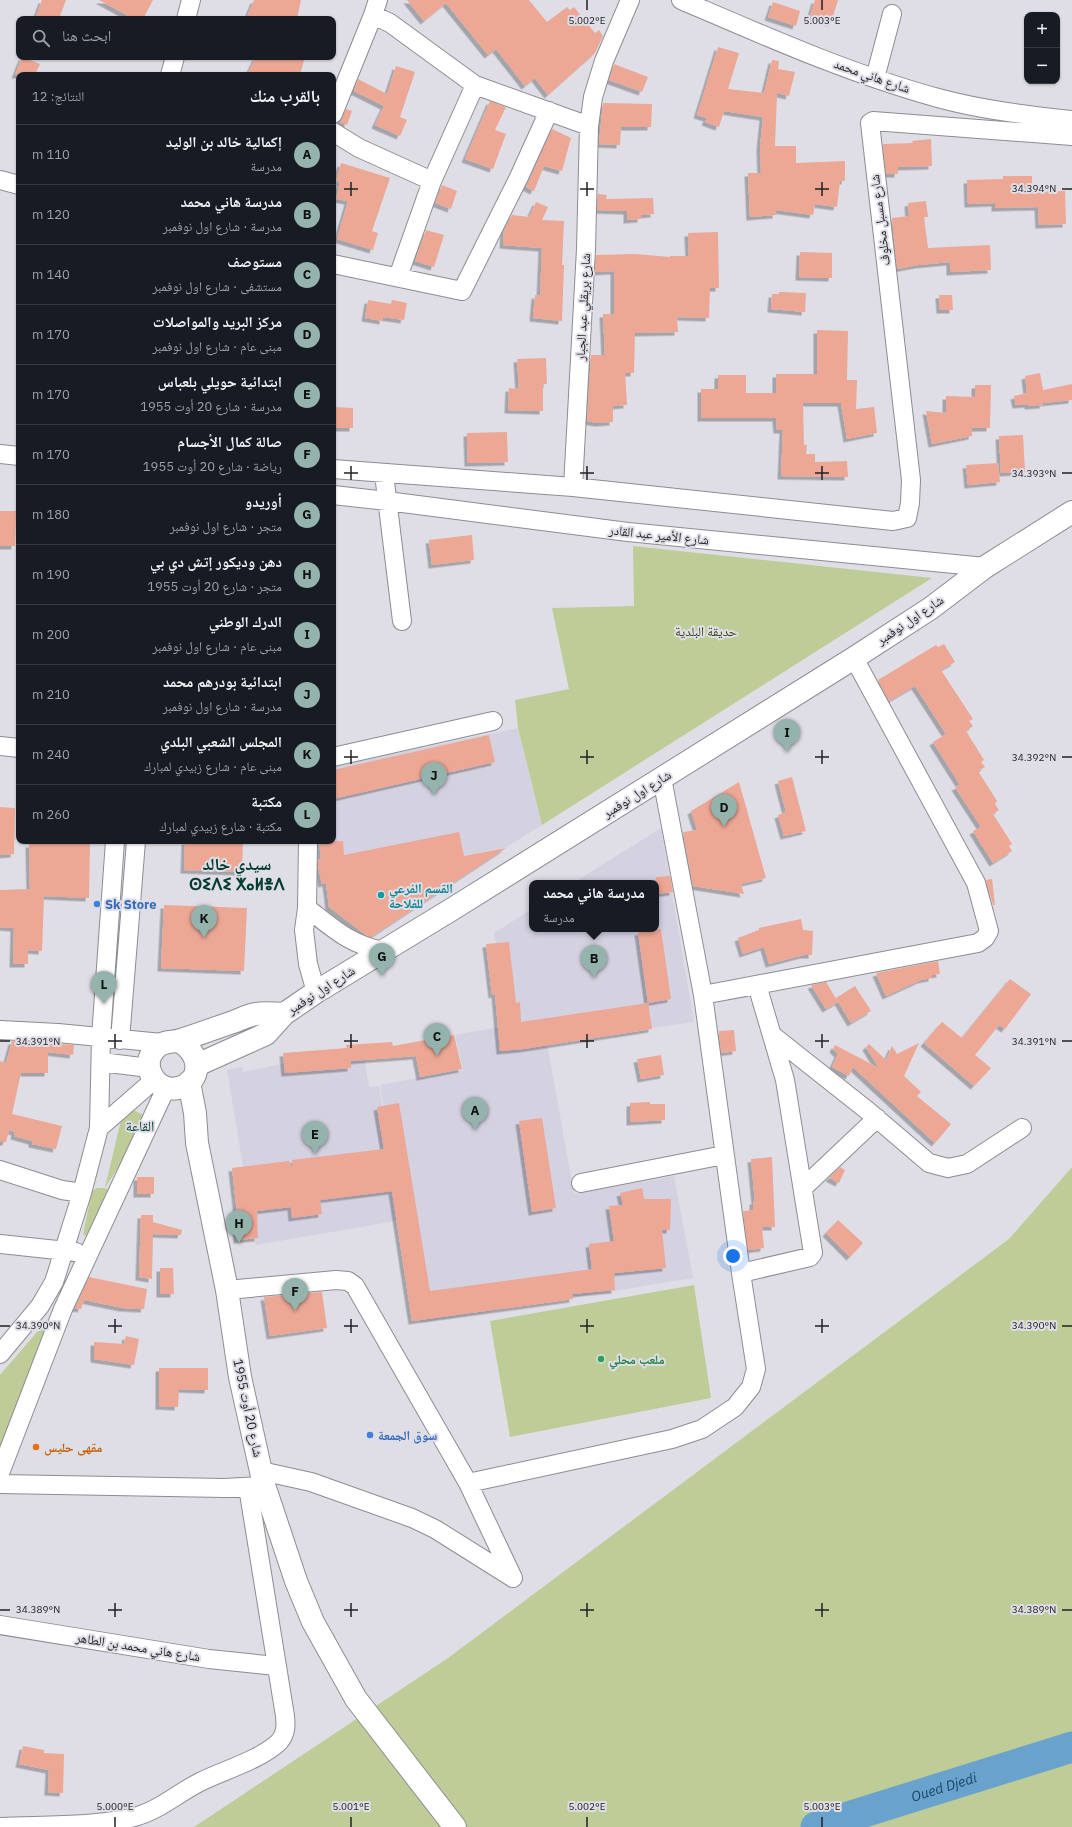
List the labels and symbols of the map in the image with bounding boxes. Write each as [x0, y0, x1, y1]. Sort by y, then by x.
text: 5.002°E [568, 14, 606, 27]
text: 5.003°E [803, 14, 841, 27]
street label: شارع هاني محمد [831, 55, 912, 99]
street label: شارع مسبل مخلوف [866, 173, 895, 267]
text: 34.394°N [1012, 182, 1056, 195]
street label: شارع بريقلي عبد الجبار [572, 253, 597, 362]
text: 34.393°N [1012, 467, 1056, 480]
street label: شارع الأمير عبد القادر [607, 521, 710, 550]
street label: شارع اول نوفمبر [872, 591, 947, 650]
park label: حديقة البلدية [675, 623, 737, 640]
pin: I [774, 719, 800, 752]
text: 34.392°N [1012, 751, 1056, 764]
pin: J [421, 762, 447, 795]
street label: شارع اول نوفمبر [599, 766, 675, 823]
pin: D [711, 794, 737, 827]
district label: سيدي خالد ⵙⵉⴷⵉ ⵅⴰⵍⴻⴷ [189, 853, 285, 895]
place label: القسم الفرعي للفلاحة [389, 880, 453, 912]
marker: القسم الفرعي للفلاحة [376, 890, 386, 900]
place label: Sk Store [105, 896, 156, 913]
marker: Sk Store [92, 899, 102, 909]
pin: K [191, 905, 217, 938]
pin: G [369, 943, 395, 976]
pin: B [581, 945, 607, 978]
street label: شارع اول نوفمبر [283, 962, 359, 1020]
pin: L [91, 971, 117, 1004]
pin: C [424, 1023, 450, 1056]
text: 34.391°N [16, 1035, 60, 1048]
text: 34.391°N [1012, 1035, 1056, 1048]
pin: A [462, 1097, 488, 1130]
district label: القاعة [126, 1117, 154, 1135]
pin: E [302, 1121, 328, 1154]
pin: H [226, 1210, 252, 1243]
your location [723, 1246, 743, 1266]
pin: F [282, 1278, 308, 1311]
text: 34.390°N [16, 1319, 60, 1332]
text: 34.390°N [1012, 1319, 1056, 1332]
place label: ملعب محلي [609, 1351, 665, 1370]
marker: ملعب محلي [596, 1354, 606, 1364]
street label: شارع 20 أوت 1955 [228, 1357, 267, 1459]
place label: سوق الجمعة [378, 1427, 437, 1444]
marker: سوق الجمعة [365, 1430, 375, 1440]
place label: مقهى حليس [44, 1439, 103, 1456]
marker: مقهى حليس [31, 1442, 41, 1452]
text: 34.389°N [16, 1603, 60, 1616]
text: 34.389°N [1012, 1603, 1056, 1616]
street label: شارع هاني محمد بن الطاهر [73, 1629, 201, 1668]
water label: Oued Djedi [909, 1768, 979, 1806]
text: 5.000°E [96, 1800, 134, 1813]
text: 5.001°E [332, 1800, 370, 1813]
text: 5.002°E [568, 1800, 606, 1813]
text: 5.003°E [803, 1800, 841, 1813]

